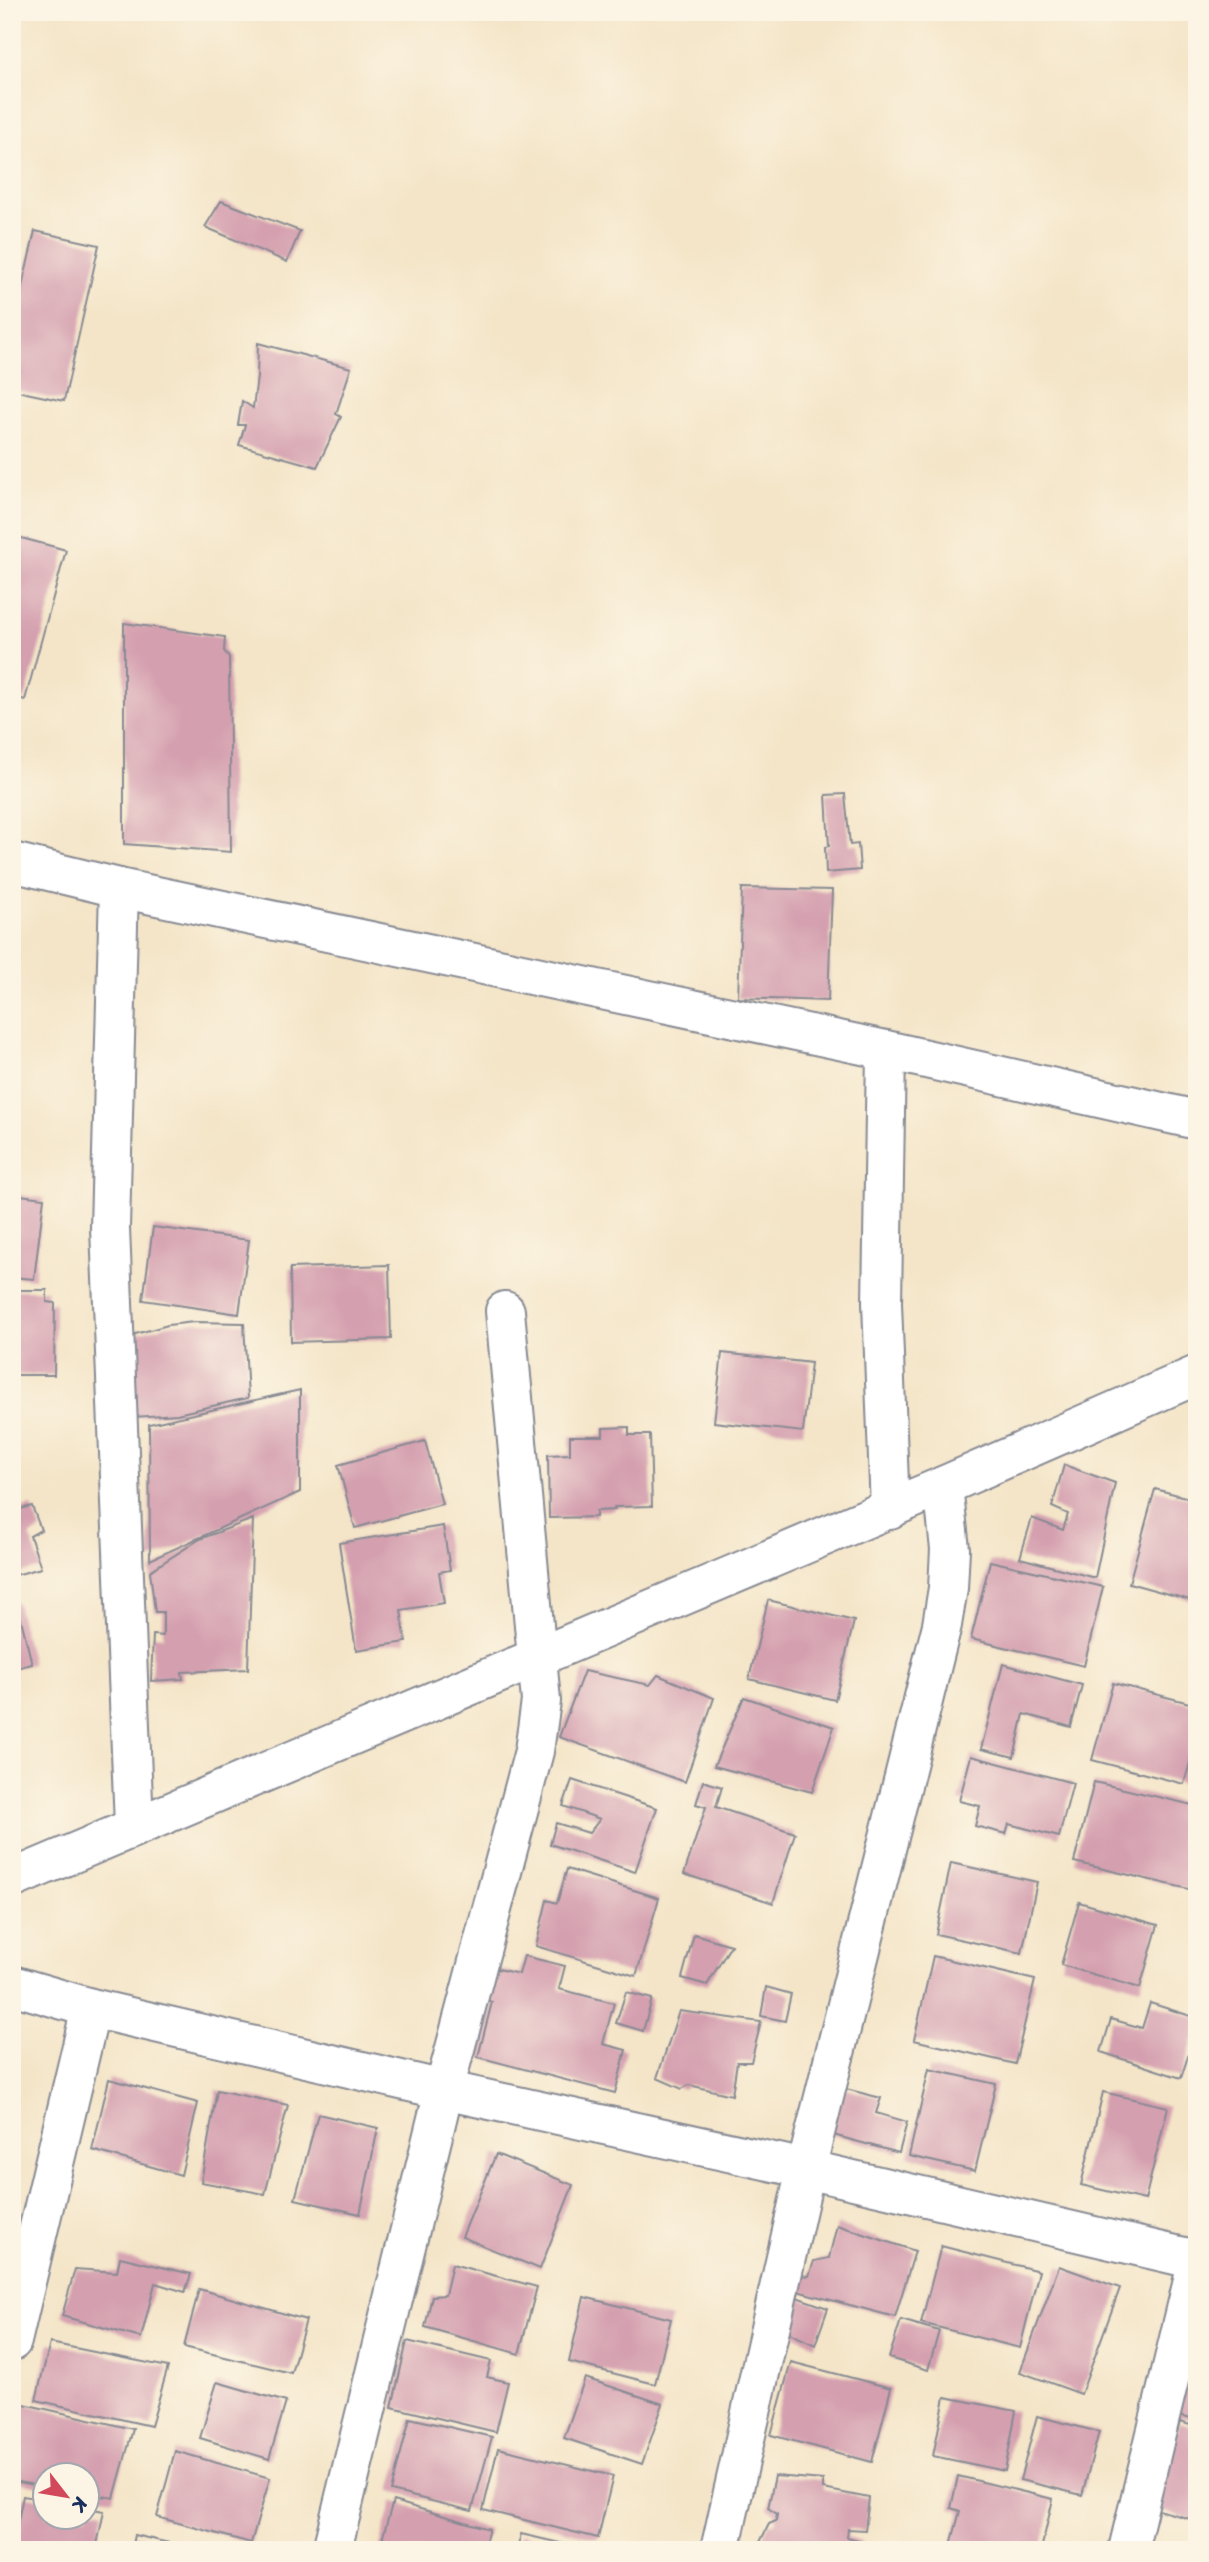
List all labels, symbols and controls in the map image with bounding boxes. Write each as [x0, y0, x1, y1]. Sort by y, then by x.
north arrow [32, 2460, 102, 2530]
text: K [62, 2490, 98, 2519]

